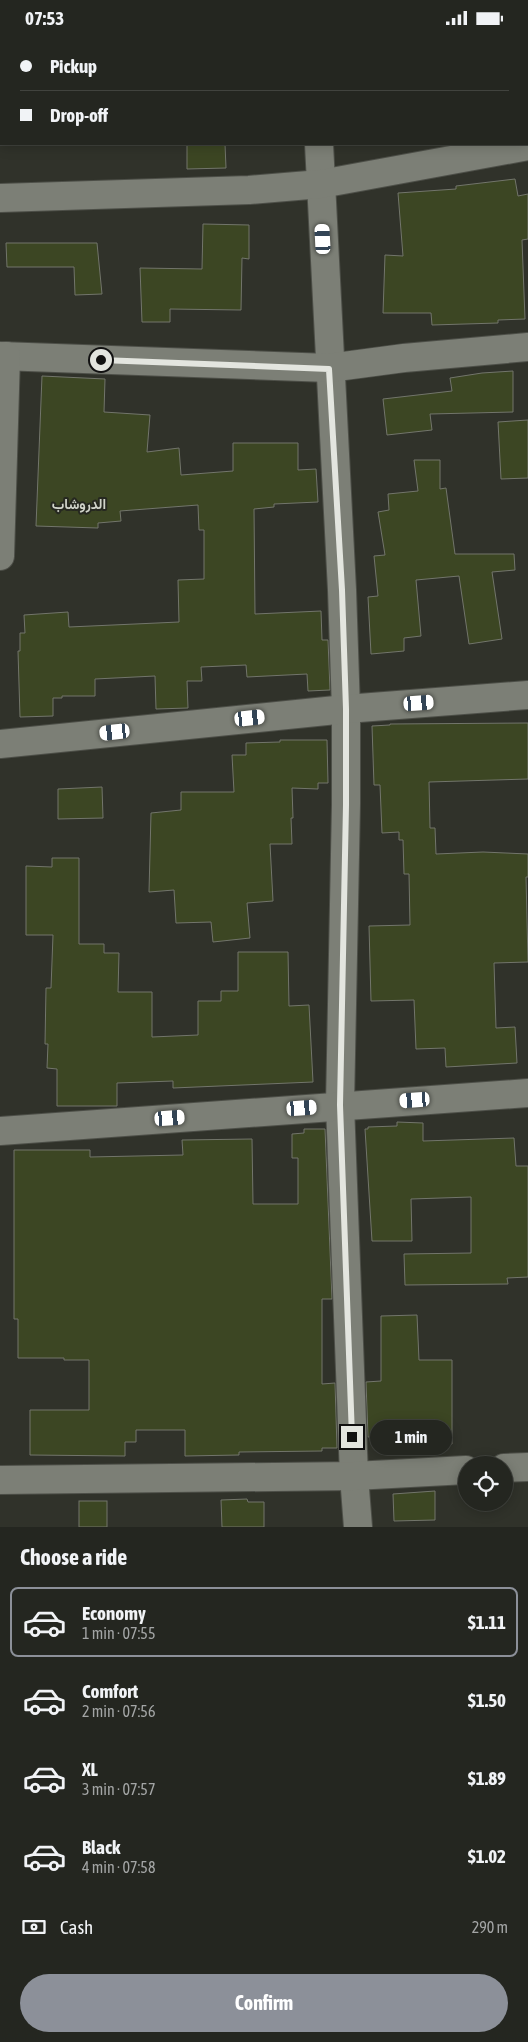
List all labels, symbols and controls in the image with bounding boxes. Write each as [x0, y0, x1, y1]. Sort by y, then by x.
text: 07:53 [25, 7, 64, 29]
text: Pickup [50, 55, 97, 77]
text: Drop-off [50, 104, 108, 126]
car [314, 224, 331, 254]
route start [90, 349, 112, 371]
district label: الدروشاب [52, 496, 106, 513]
car [403, 694, 434, 712]
car [234, 709, 265, 727]
car [99, 723, 130, 741]
car [399, 1091, 430, 1109]
car [286, 1099, 317, 1117]
car [154, 1109, 185, 1127]
callout: 1 min [370, 1419, 452, 1455]
route end [341, 1426, 363, 1448]
text: 1 min [395, 1428, 427, 1446]
map controls [458, 1456, 513, 1511]
button: locate [458, 1456, 513, 1511]
text: Choose a ride [20, 1544, 127, 1570]
icon: car [22, 1600, 67, 1645]
text: Economy [82, 1602, 146, 1624]
text: $1.11 [468, 1611, 506, 1633]
text: 1 min · 07:55 [82, 1624, 155, 1642]
icon: car [22, 1678, 67, 1723]
text: Comfort [82, 1680, 138, 1702]
text: $1.50 [468, 1689, 506, 1711]
text: 2 min · 07:56 [82, 1702, 155, 1720]
icon: car [22, 1756, 67, 1801]
text: XL [82, 1758, 98, 1780]
text: $1.89 [468, 1767, 506, 1789]
text: 3 min · 07:57 [82, 1780, 155, 1798]
icon: car [22, 1834, 67, 1879]
text: Black [82, 1836, 120, 1858]
text: $1.02 [468, 1845, 506, 1867]
text: 4 min · 07:58 [82, 1858, 155, 1876]
icon: cash [20, 1913, 48, 1941]
text: Cash [60, 1916, 93, 1938]
text: 290 m [472, 1918, 508, 1936]
button: Confirm [20, 1974, 508, 2032]

